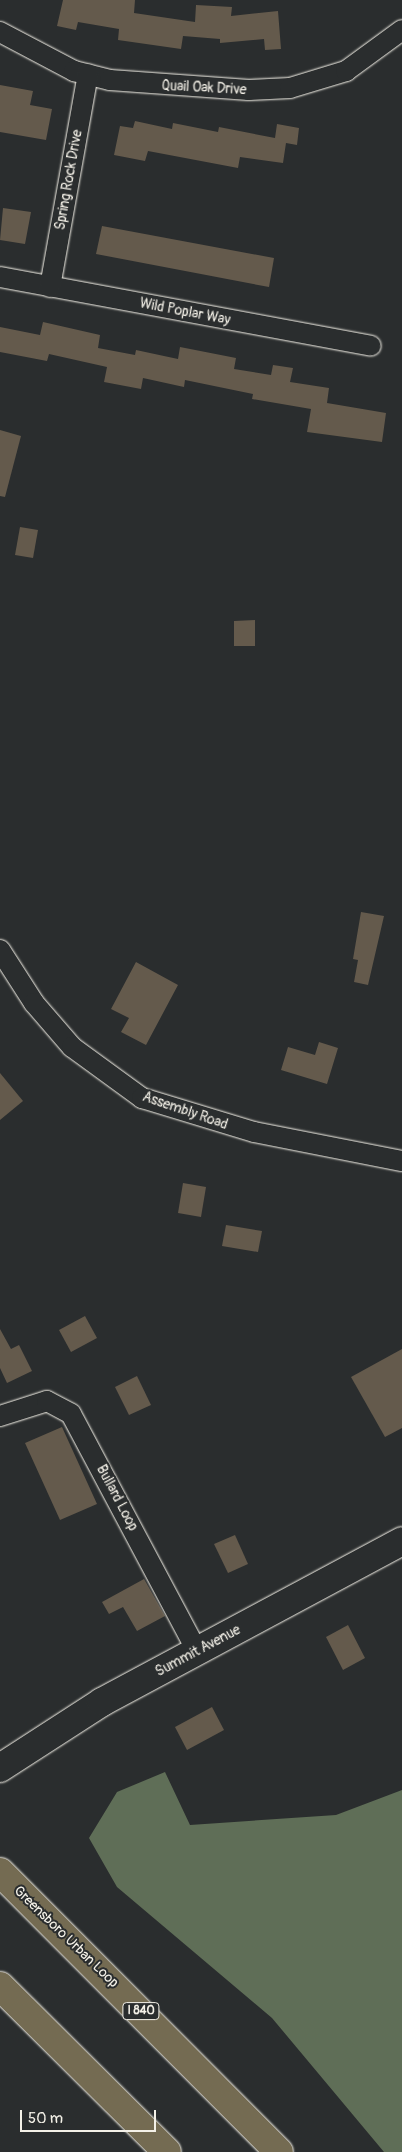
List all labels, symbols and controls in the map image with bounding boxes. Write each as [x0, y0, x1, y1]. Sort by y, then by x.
street label: Quail Oak Drive [161, 77, 247, 99]
street label: Spring Rock Drive [52, 129, 86, 231]
street label: Wild Poplar Way [138, 295, 232, 329]
street label: Assembly Road [140, 1089, 230, 1133]
street label: Bullard Loop [93, 1462, 141, 1534]
street label: Summit Avenue [153, 1622, 243, 1680]
street label: Greensboro Urban Loop [10, 1883, 122, 1991]
road number: I 840 [122, 2002, 160, 2020]
scale bar [22, 2100, 159, 2132]
text: 50 m [28, 2109, 63, 2128]

